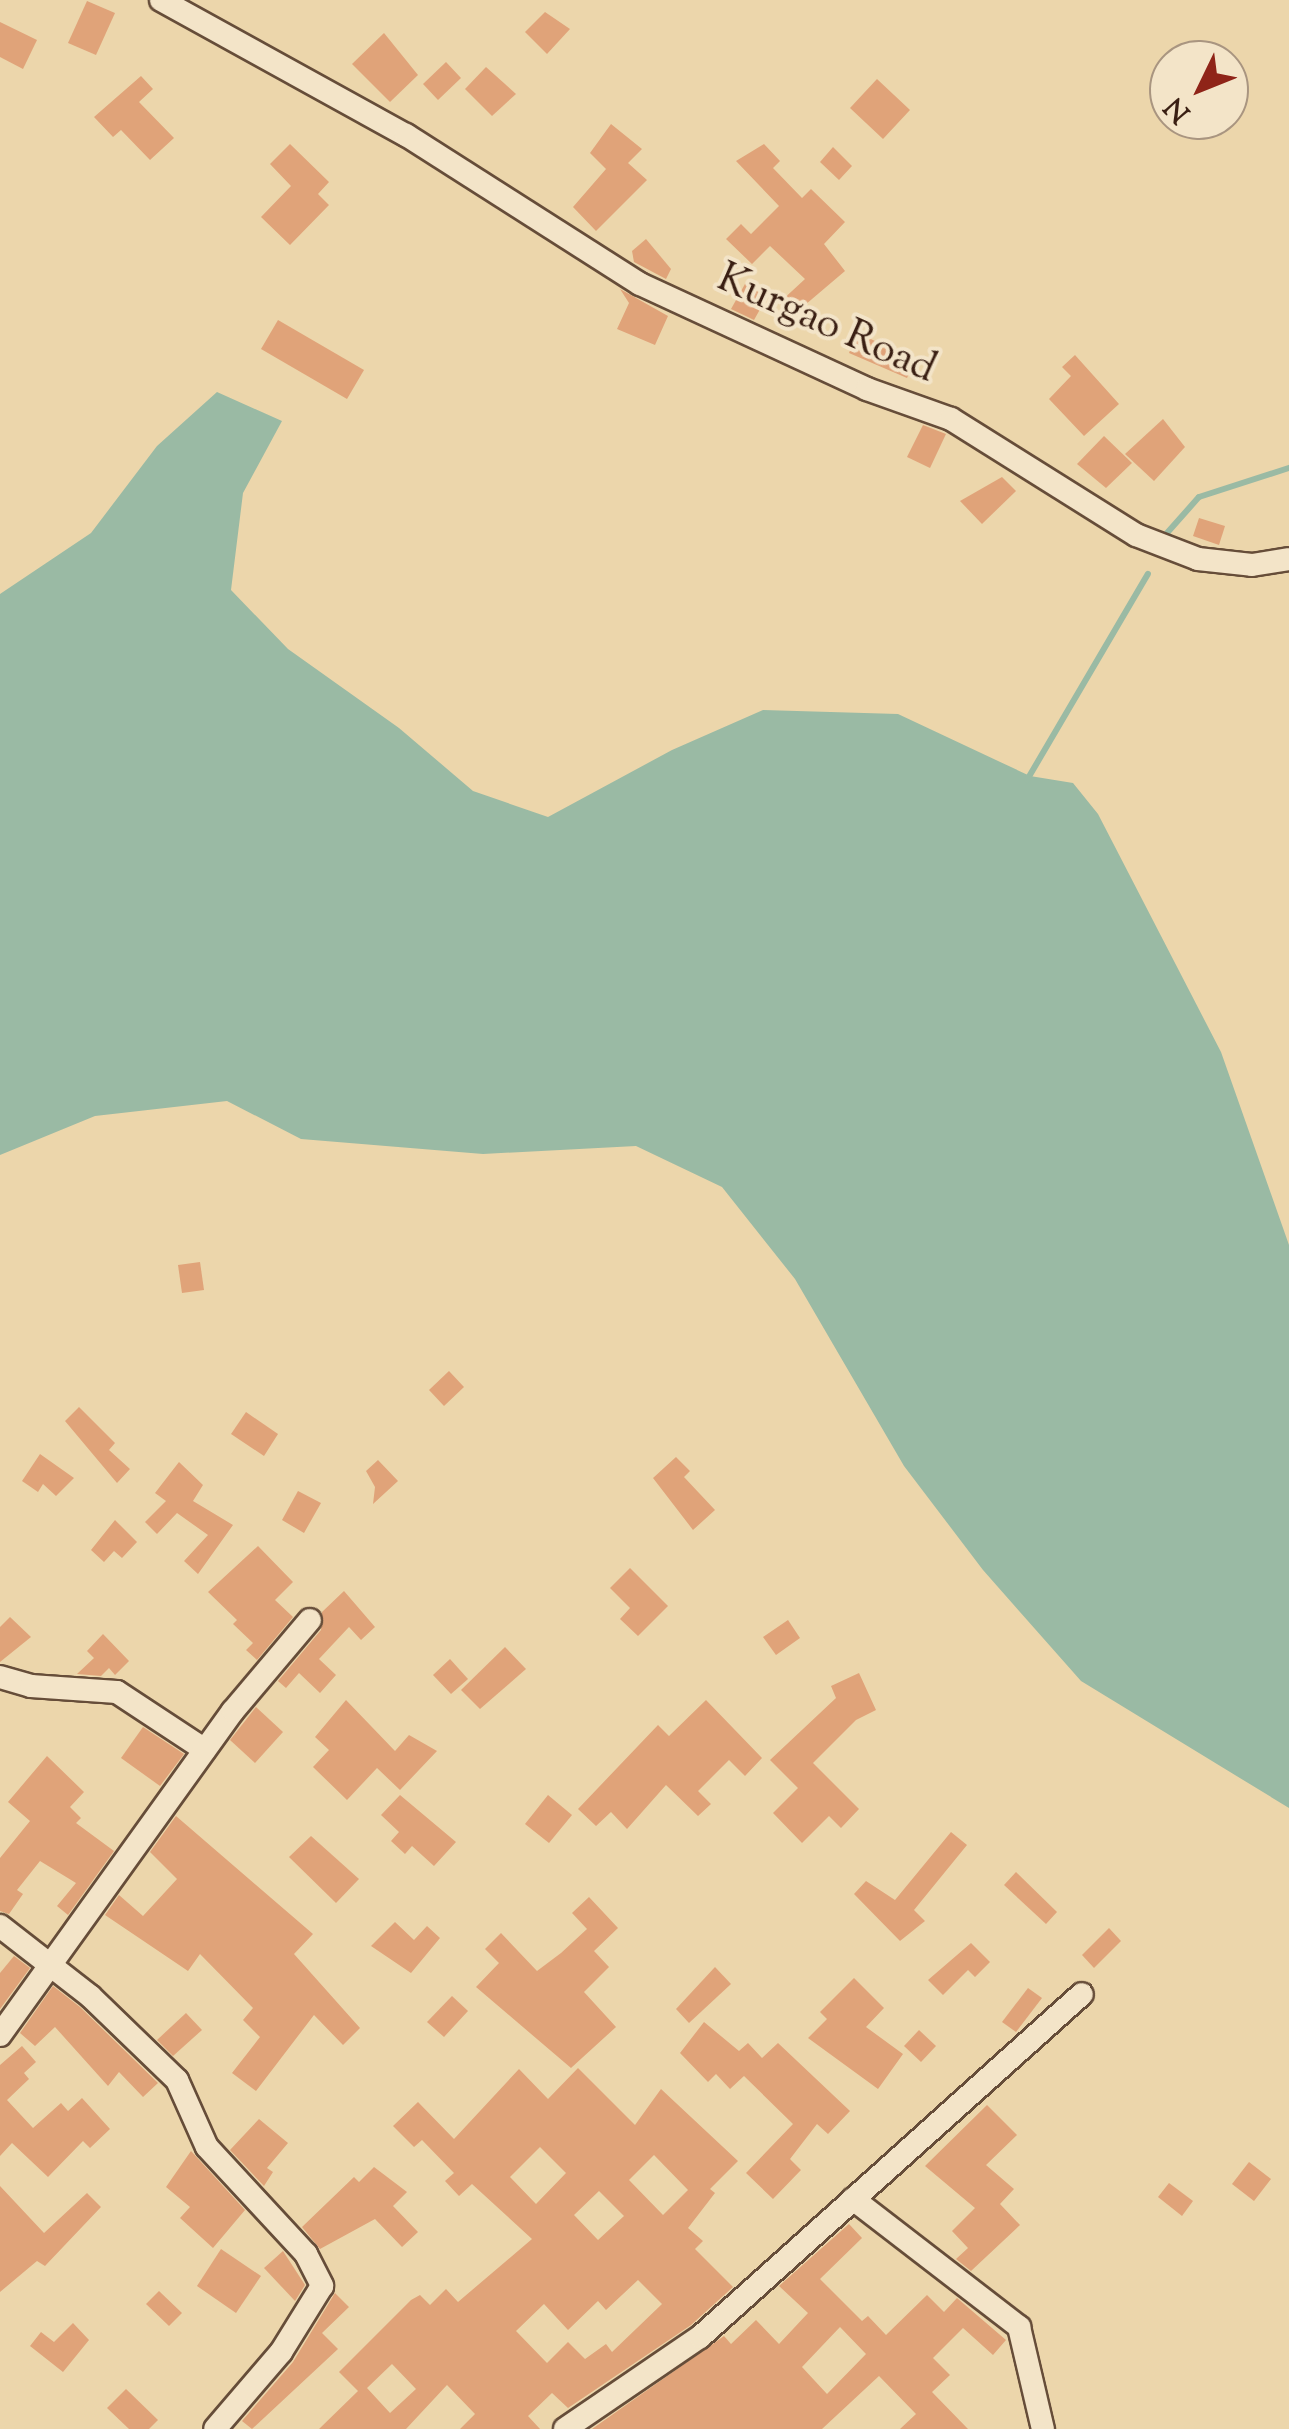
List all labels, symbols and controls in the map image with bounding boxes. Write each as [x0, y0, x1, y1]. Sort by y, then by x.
north arrow [1149, 40, 1249, 140]
text: N [1156, 87, 1201, 131]
street label: Kurgao Road [709, 254, 943, 396]

